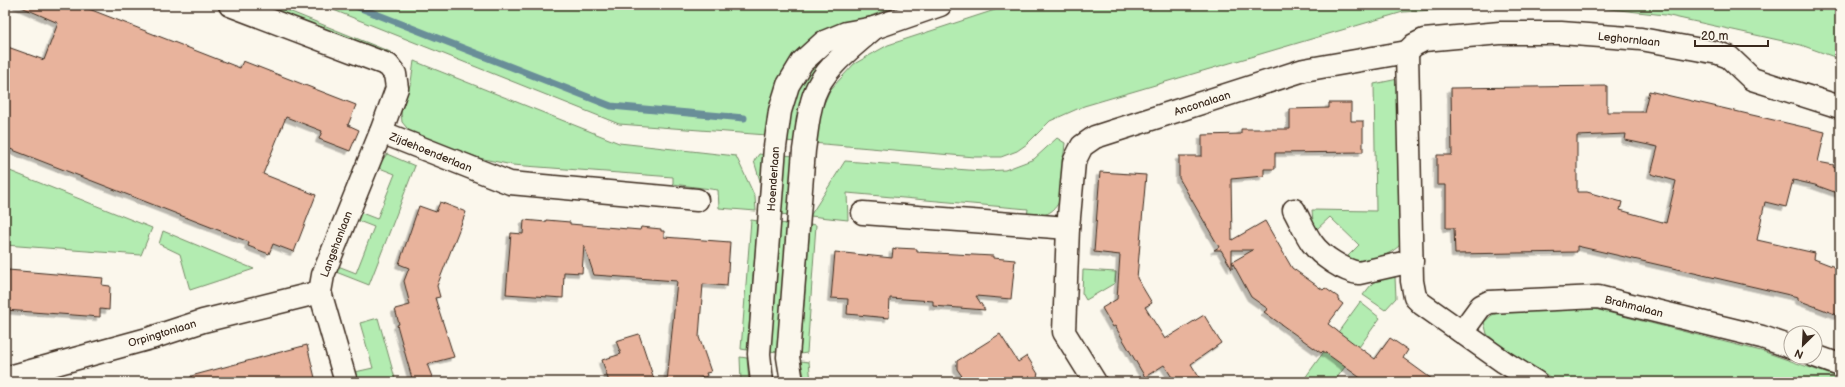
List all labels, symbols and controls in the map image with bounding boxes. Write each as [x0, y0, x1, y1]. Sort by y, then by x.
scale bar [1695, 22, 1768, 48]
text: 20 m [1701, 29, 1728, 44]
street label: Leghornlaan [1597, 30, 1661, 49]
street label: Anconalaan [1172, 88, 1232, 119]
street label: Zijdehoenderlaan [387, 130, 474, 175]
street label: Hoenderlaan [765, 146, 782, 212]
street label: Langshanlaan [318, 209, 355, 279]
street label: Brahmalaan [1603, 293, 1665, 320]
street label: Orpingtonlaan [127, 317, 198, 350]
north arrow [1783, 325, 1823, 365]
text: N [1793, 346, 1806, 361]

